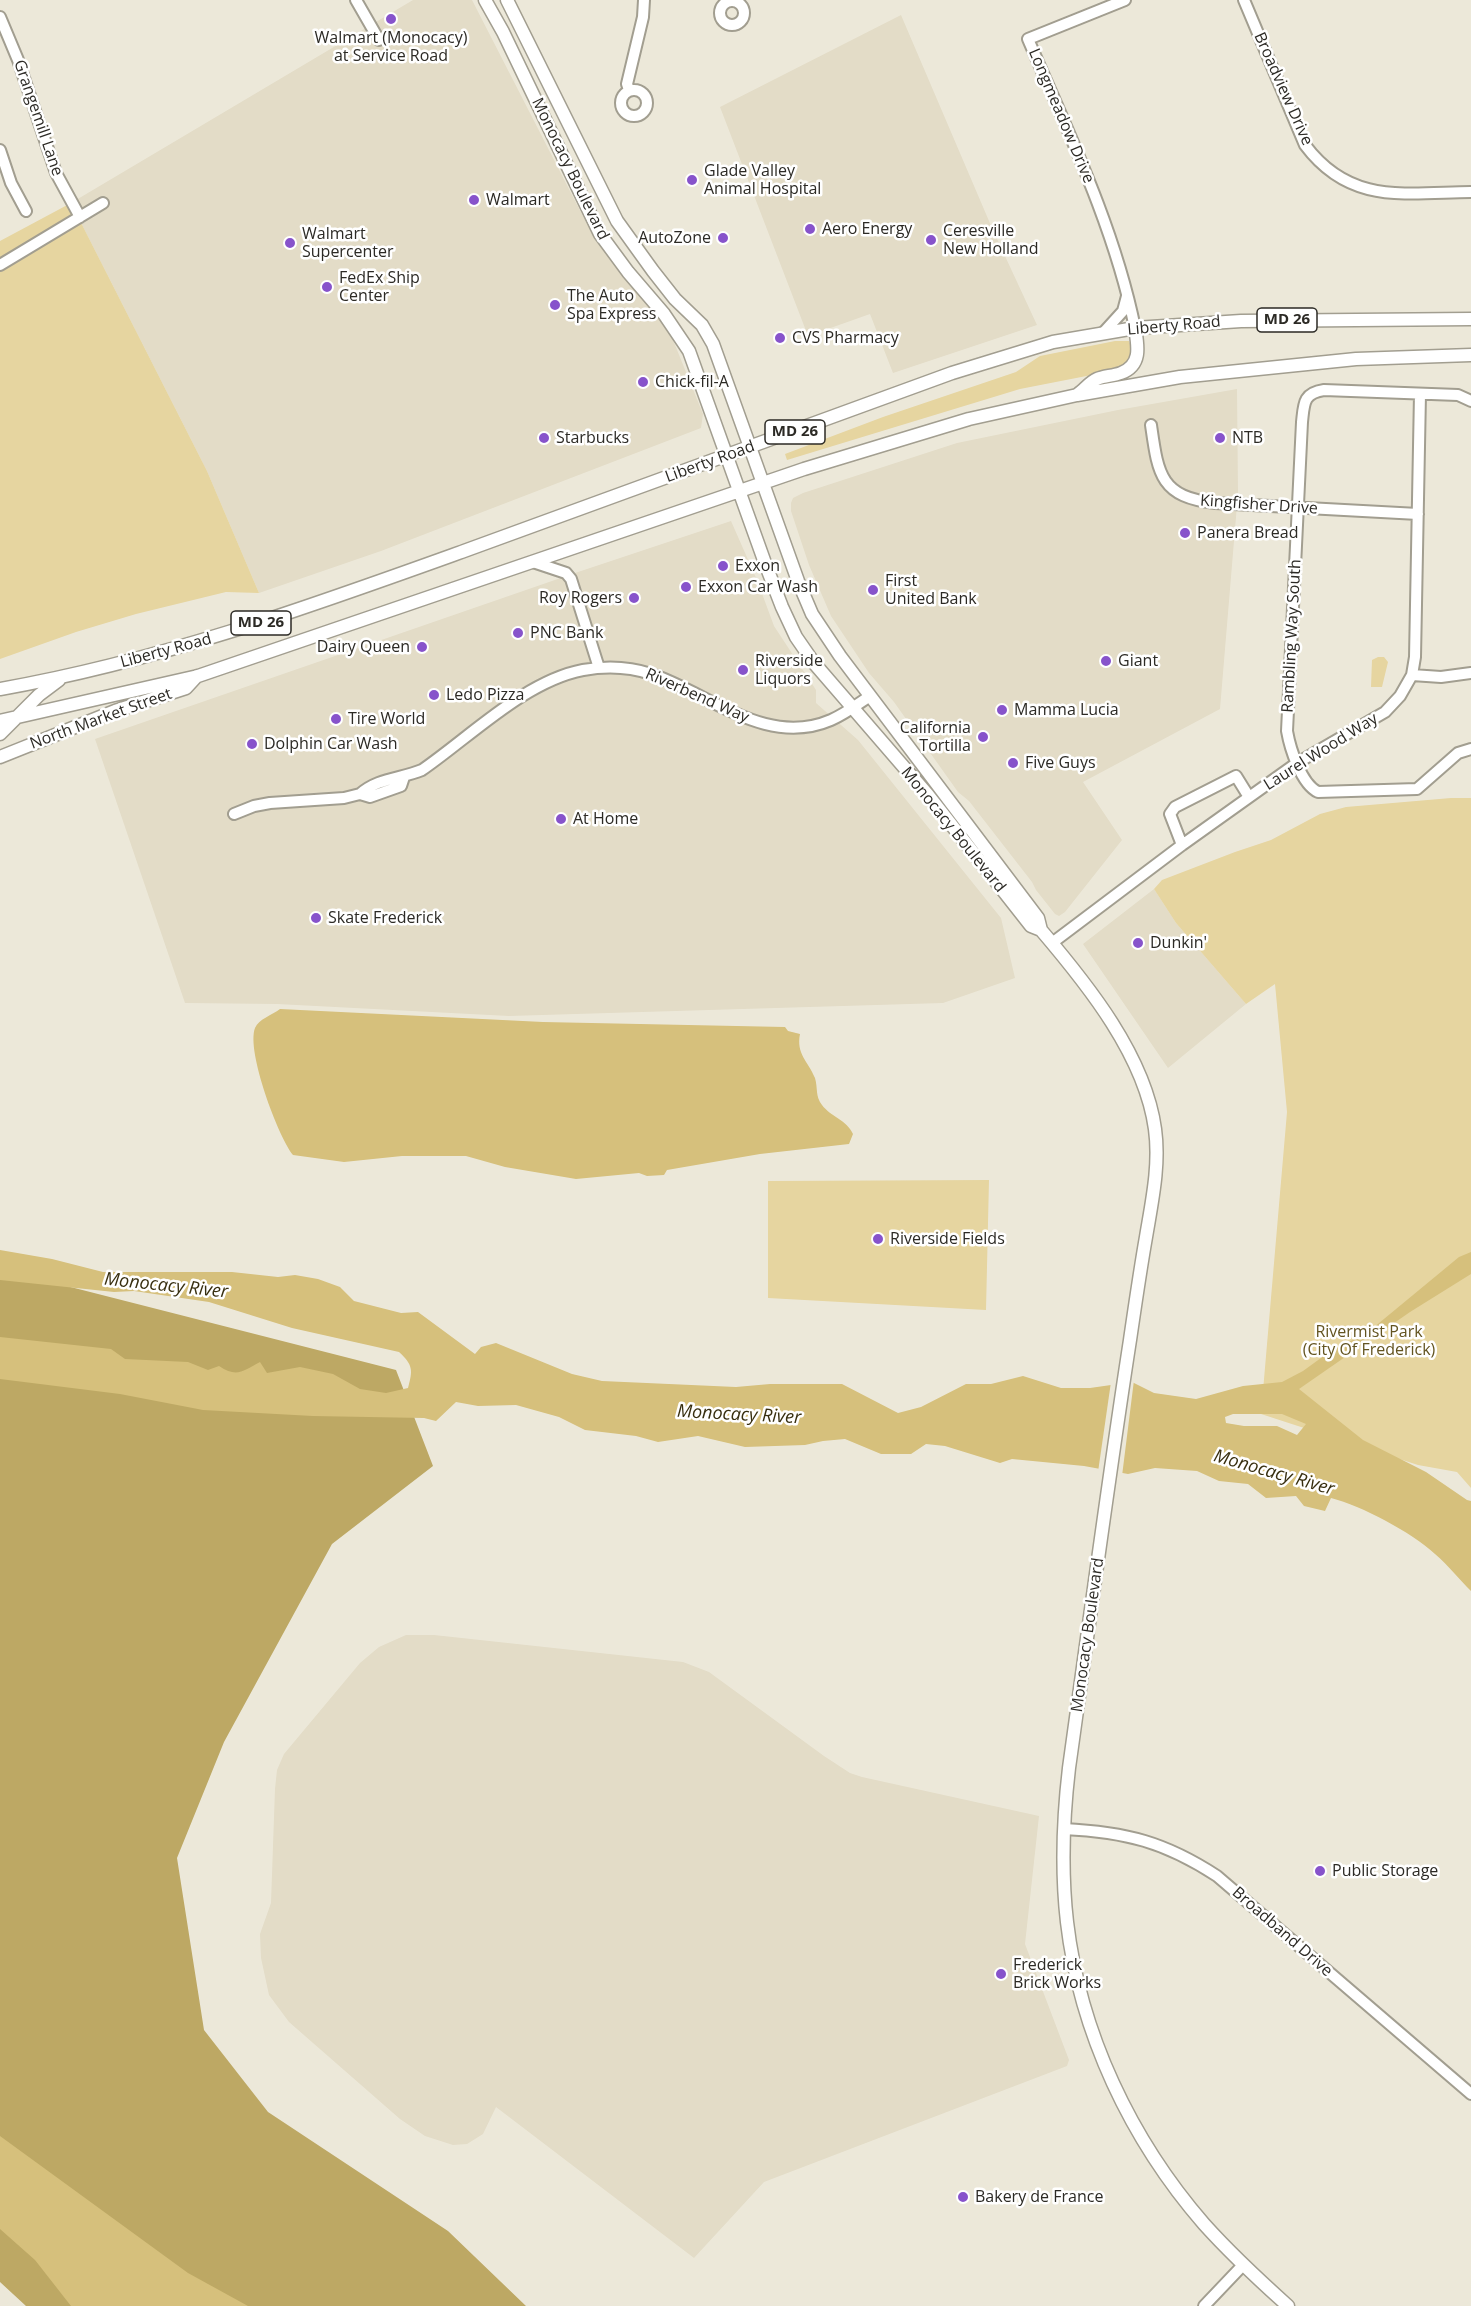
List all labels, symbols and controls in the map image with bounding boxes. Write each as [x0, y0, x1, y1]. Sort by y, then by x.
marker: Walmart (Monocacy) at Service Road [384, 12, 398, 26]
place label: Walmart (Monocacy) at Service Road [315, 28, 467, 66]
street label: Broadview Drive [1249, 29, 1317, 149]
street label: Longmeadow Drive [1024, 46, 1098, 186]
street label: Grangemill Lane [9, 57, 67, 179]
street label: Monocacy Boulevard [527, 95, 613, 243]
place label: Glade Valley Animal Hospital [704, 161, 821, 199]
marker: Glade Valley Animal Hospital [685, 173, 699, 187]
place label: Walmart [486, 190, 550, 210]
marker: Walmart [467, 193, 481, 207]
place label: Aero Energy [822, 219, 912, 239]
place label: Ceresville New Holland [943, 221, 1039, 259]
marker: Aero Energy [803, 222, 817, 236]
place label: Walmart Supercenter [302, 224, 394, 262]
place label: AutoZone [638, 228, 711, 248]
marker: AutoZone [716, 231, 730, 245]
marker: Ceresville New Holland [924, 233, 938, 247]
marker: Walmart Supercenter [283, 236, 297, 250]
place label: FedEx Ship Center [339, 268, 420, 306]
marker: FedEx Ship Center [320, 280, 334, 294]
place label: The Auto Spa Express [567, 286, 656, 324]
marker: The Auto Spa Express [548, 298, 562, 312]
road number: MD 26 [1257, 308, 1317, 332]
street label: Liberty Road [1126, 312, 1222, 340]
place label: CVS Pharmacy [792, 328, 899, 348]
marker: CVS Pharmacy [773, 331, 787, 345]
place label: Chick-fil-A [655, 372, 729, 392]
marker: Chick-fil-A [636, 375, 650, 389]
road number: MD 26 [765, 420, 825, 444]
place label: Starbucks [556, 428, 629, 448]
place label: NTB [1232, 428, 1263, 448]
marker: Starbucks [537, 431, 551, 445]
marker: NTB [1213, 431, 1227, 445]
street label: Liberty Road [663, 437, 757, 487]
street label: Kingfisher Drive [1199, 491, 1319, 519]
place label: Panera Bread [1197, 523, 1298, 543]
marker: Panera Bread [1178, 526, 1192, 540]
place label: Exxon [735, 556, 780, 576]
marker: Exxon [716, 559, 730, 573]
street label: Rambling Way South [1278, 559, 1306, 713]
place label: First United Bank [885, 571, 977, 609]
place label: Exxon Car Wash [698, 577, 818, 597]
marker: Exxon Car Wash [679, 580, 693, 594]
marker: First United Bank [866, 583, 880, 597]
place label: Roy Rogers [539, 588, 622, 608]
marker: Roy Rogers [627, 591, 641, 605]
road number: MD 26 [231, 611, 291, 635]
place label: PNC Bank [530, 623, 603, 643]
marker: PNC Bank [511, 626, 525, 640]
street label: Liberty Road [118, 630, 214, 672]
place label: Dairy Queen [317, 637, 410, 657]
marker: Dairy Queen [415, 640, 429, 654]
place label: Riverside Liquors [755, 651, 823, 689]
place label: Giant [1118, 651, 1158, 671]
marker: Giant [1099, 654, 1113, 668]
marker: Riverside Liquors [736, 663, 750, 677]
street label: Riverbend Way [642, 665, 752, 727]
street label: North Market Street [27, 684, 175, 754]
place label: Ledo Pizza [446, 685, 524, 705]
marker: Ledo Pizza [427, 688, 441, 702]
place label: Mamma Lucia [1014, 700, 1119, 720]
marker: Mamma Lucia [995, 703, 1009, 717]
place label: Tire World [348, 709, 425, 729]
street label: Laurel Wood Way [1261, 709, 1381, 795]
marker: Tire World [329, 712, 343, 726]
place label: California Tortilla [900, 718, 971, 756]
marker: California Tortilla [976, 730, 990, 744]
place label: Dolphin Car Wash [264, 734, 398, 754]
marker: Dolphin Car Wash [245, 737, 259, 751]
place label: Five Guys [1025, 753, 1096, 773]
marker: Five Guys [1006, 756, 1020, 770]
street label: Monocacy Boulevard [896, 763, 1010, 897]
place label: At Home [573, 809, 638, 829]
marker: At Home [554, 812, 568, 826]
place label: Skate Frederick [328, 908, 442, 928]
marker: Skate Frederick [309, 911, 323, 925]
place label: Dunkin' [1150, 933, 1207, 953]
marker: Dunkin' [1131, 936, 1145, 950]
place label: Riverside Fields [890, 1229, 1005, 1249]
marker: Riverside Fields [871, 1232, 885, 1246]
water label: Monocacy River [103, 1269, 229, 1303]
park label: Rivermist Park (City Of Frederick) [1303, 1322, 1435, 1360]
water label: Monocacy River [676, 1401, 802, 1429]
water label: Monocacy River [1211, 1445, 1337, 1501]
street label: Monocacy Boulevard [1068, 1556, 1108, 1714]
place label: Public Storage [1332, 1861, 1438, 1881]
marker: Public Storage [1313, 1864, 1327, 1878]
street label: Broadband Drive [1228, 1883, 1336, 1981]
place label: Frederick Brick Works [1013, 1955, 1101, 1993]
marker: Frederick Brick Works [994, 1967, 1008, 1981]
place label: Bakery de France [975, 2187, 1103, 2207]
marker: Bakery de France [956, 2190, 970, 2204]

